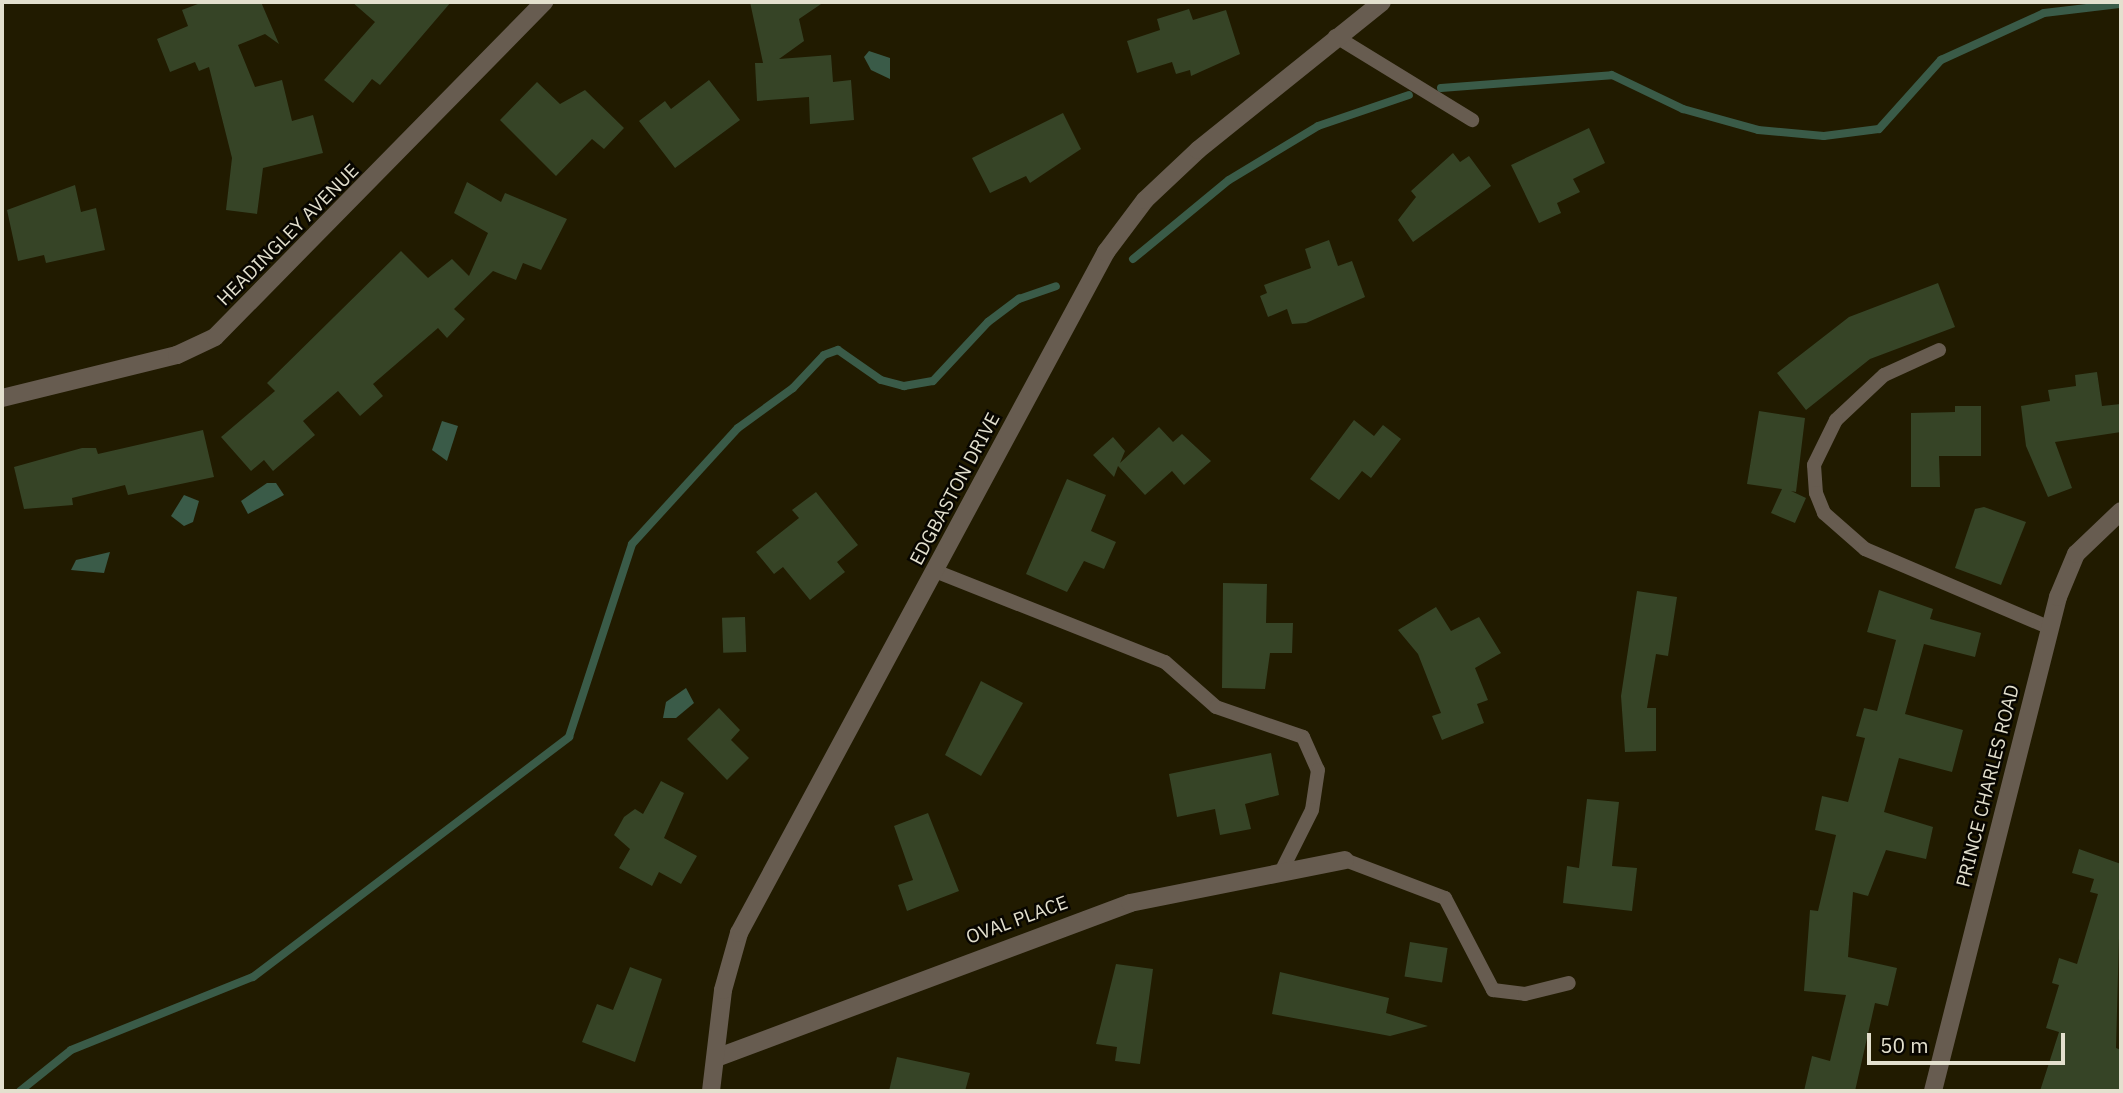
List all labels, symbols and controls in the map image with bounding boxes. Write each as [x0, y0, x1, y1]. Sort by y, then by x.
street label: HEADINGLEY AVENUE [212, 159, 364, 311]
street label: EDGBASTON DRIVE [905, 409, 1005, 569]
street label: PRINCE CHARLES ROAD [1952, 682, 2024, 890]
street label: OVAL PLACE [963, 891, 1071, 949]
scale bar [1871, 1020, 2069, 1064]
text: 50 m [1880, 1031, 1929, 1059]

